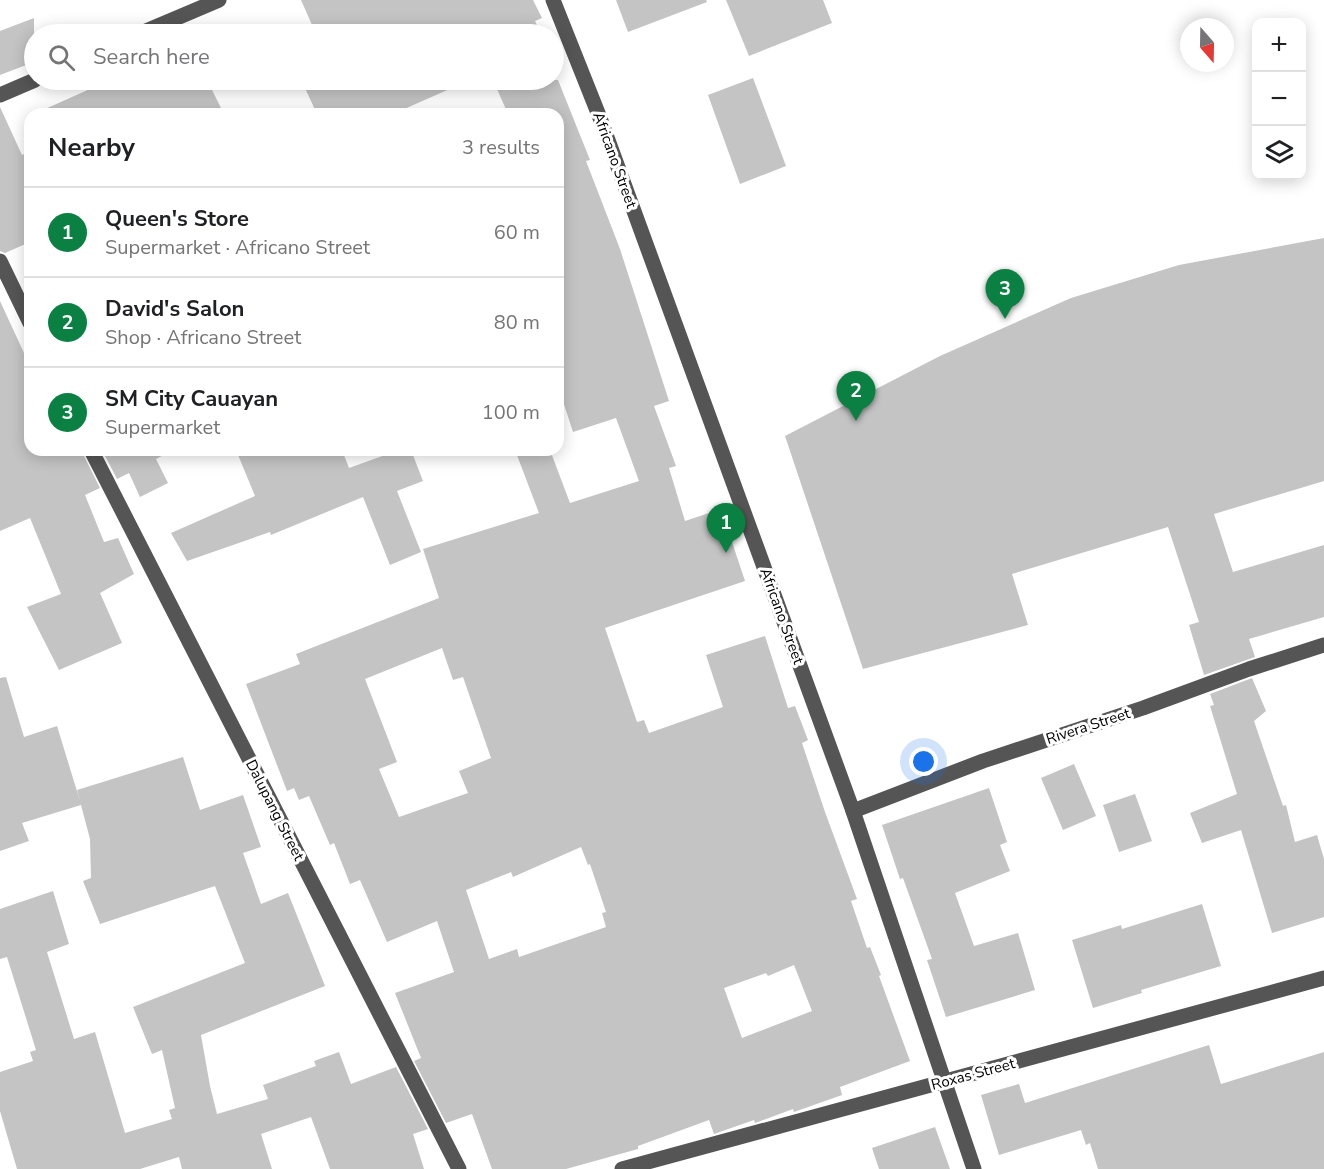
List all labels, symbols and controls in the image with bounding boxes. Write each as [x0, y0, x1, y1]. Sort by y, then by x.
north arrow [1180, 18, 1234, 72]
map controls [1252, 18, 1306, 180]
button: + [1252, 18, 1306, 72]
search box [24, 24, 564, 90]
icon: search [45, 41, 78, 74]
text: Search here [93, 42, 210, 72]
button: − [1252, 72, 1306, 126]
street label: Africano Street [588, 109, 642, 212]
button: layers [1252, 126, 1306, 180]
text: Nearby [48, 130, 135, 165]
text: 3 results [462, 134, 540, 161]
text: Queen's Store [105, 204, 249, 234]
text: 1 [62, 219, 74, 246]
text: 60 m [494, 219, 540, 246]
text: Supermarket · Africano Street [105, 234, 370, 261]
pin: 3 [986, 270, 1024, 319]
text: David's Salon [105, 294, 244, 324]
text: 2 [62, 309, 74, 336]
text: 80 m [494, 309, 540, 336]
text: Shop · Africano Street [105, 324, 301, 351]
pin: 2 [836, 372, 876, 421]
text: SM City Cauayan [105, 384, 278, 414]
text: 3 [62, 399, 74, 426]
text: 100 m [482, 399, 540, 426]
text: Supermarket [105, 414, 220, 441]
pin: 1 [706, 504, 746, 553]
street label: Africano Street [755, 565, 809, 668]
street label: Rivera Street [1043, 703, 1133, 749]
your location [909, 747, 938, 776]
street label: Dalupang Street [241, 756, 309, 865]
street label: Roxas Street [929, 1053, 1018, 1095]

